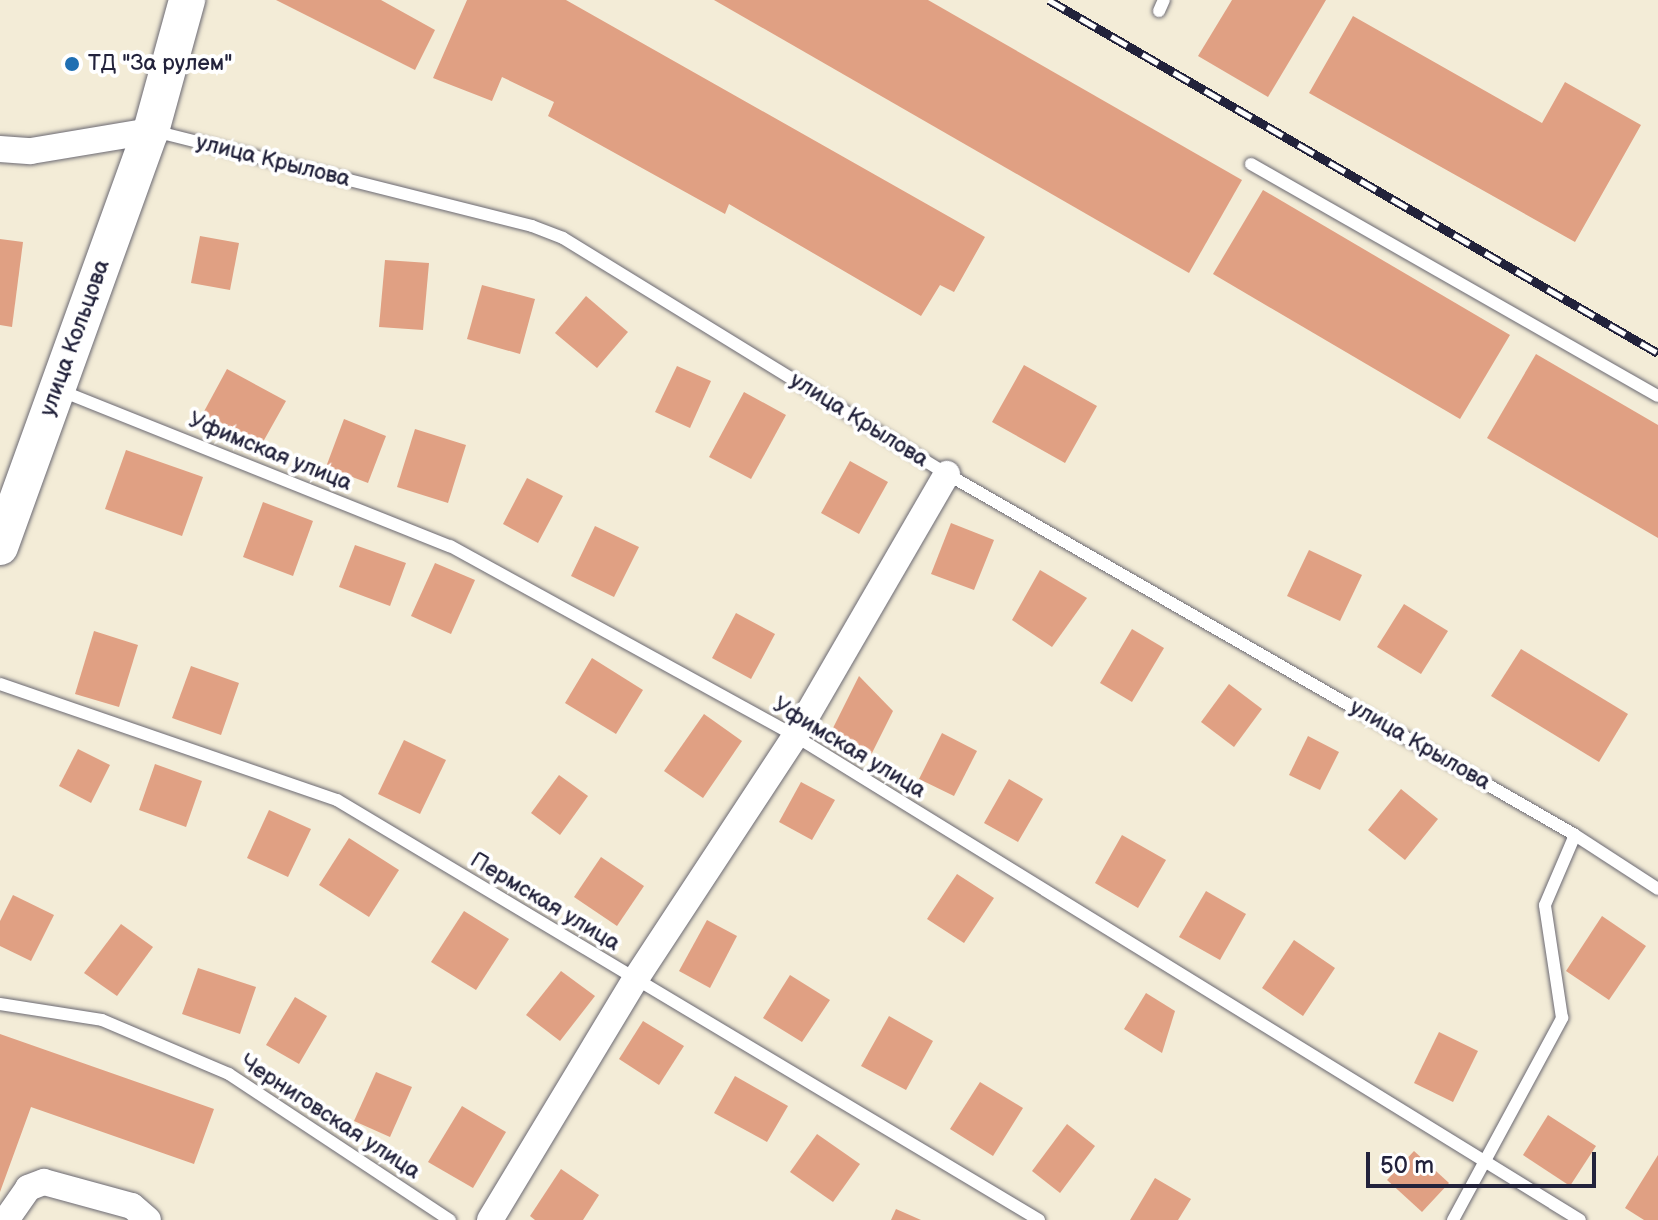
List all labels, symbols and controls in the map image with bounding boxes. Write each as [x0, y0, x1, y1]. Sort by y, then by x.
place label: ТД "За рулем" [88, 51, 232, 77]
marker: ТД "За рулем" [63, 55, 81, 73]
street label: улица Крылова [193, 129, 353, 193]
street label: улица Кольцова [34, 256, 116, 420]
street label: улица Крылова [785, 367, 933, 473]
street label: Уфимская улица [185, 407, 355, 497]
street label: Уфимская улица [768, 692, 930, 804]
street label: улица Крылова [1345, 694, 1495, 796]
street label: Пермская улица [465, 847, 625, 957]
street label: Черниговская улица [235, 1049, 425, 1185]
scale bar [1370, 1136, 1600, 1186]
text: 50 m [1380, 1151, 1434, 1180]

